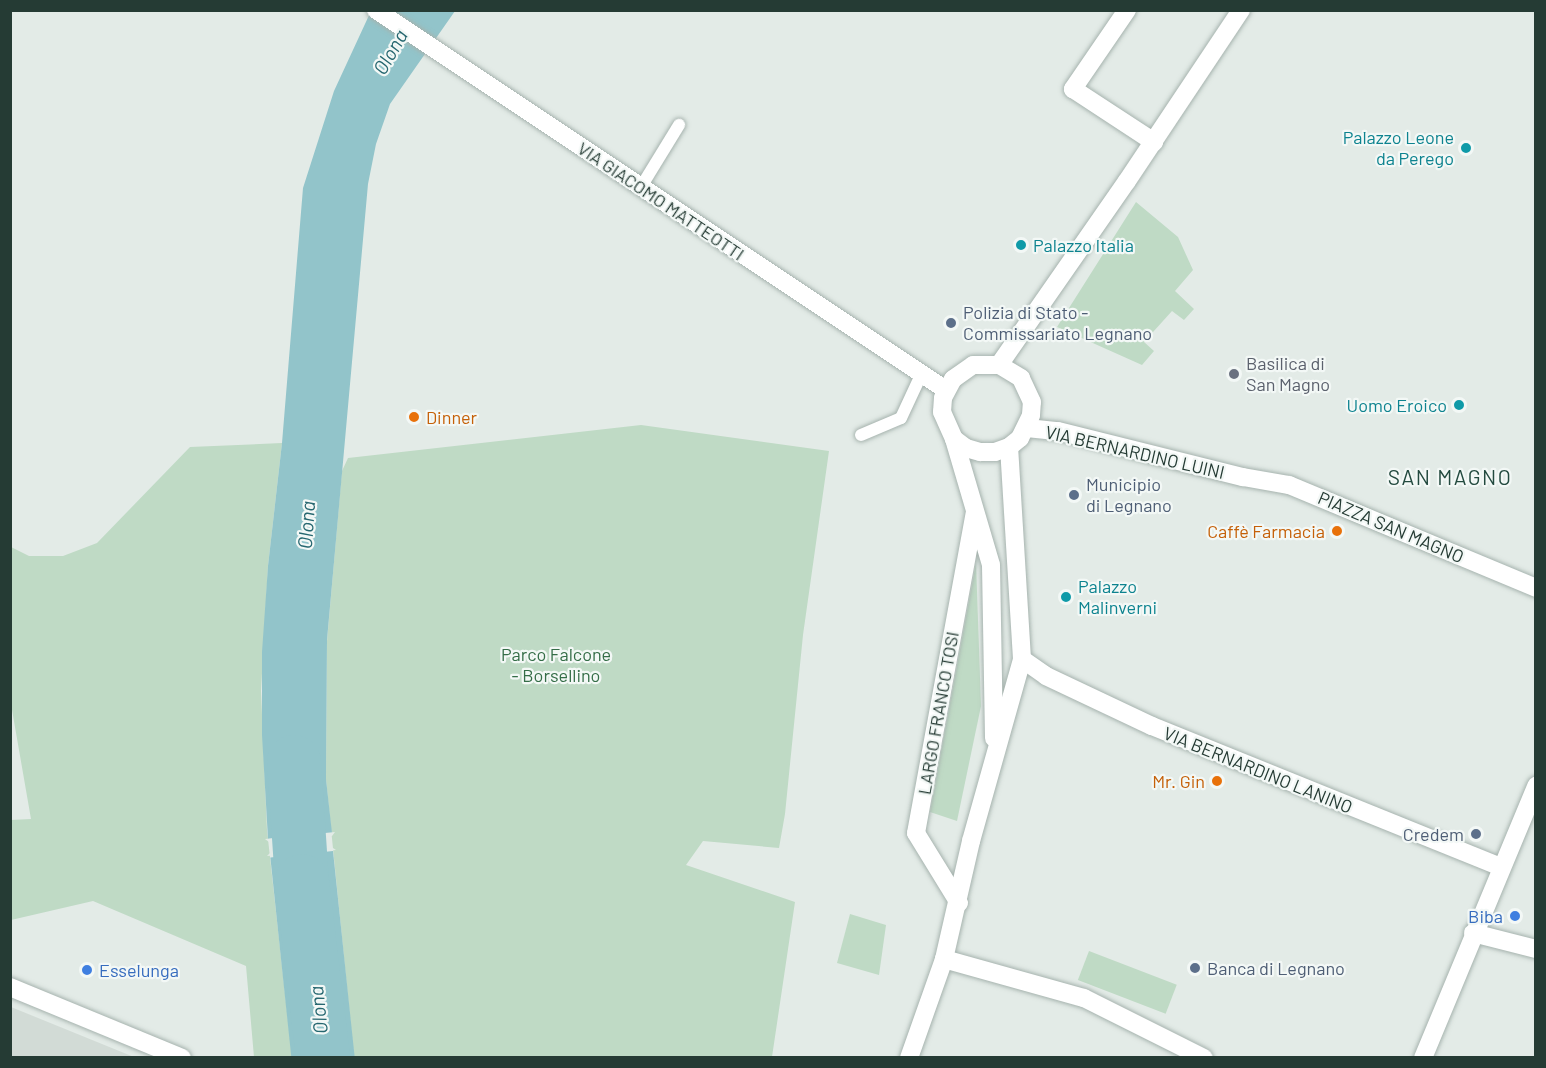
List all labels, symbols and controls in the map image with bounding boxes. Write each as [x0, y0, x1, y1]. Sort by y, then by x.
water label: Olona [368, 25, 412, 79]
place label: Palazzo Leone da Perego [1343, 127, 1454, 170]
street label: VIA GIACOMO MATTEOTTI [574, 137, 748, 265]
marker: Palazzo Leone da Perego [1459, 141, 1473, 155]
place label: Palazzo Italia [1033, 234, 1134, 256]
marker: Palazzo Italia [1014, 238, 1028, 252]
place label: Polizia di Stato - Commissariato Legnano [963, 302, 1152, 344]
marker: Polizia di Stato - Commissariato Legnano [944, 316, 958, 330]
place label: Basilica di San Magno [1246, 353, 1330, 395]
marker: Basilica di San Magno [1227, 367, 1241, 381]
place label: Uomo Eroico [1346, 394, 1447, 416]
marker: Uomo Eroico [1452, 398, 1466, 412]
place label: Dinner [426, 406, 477, 428]
marker: Dinner [407, 410, 421, 424]
street label: VIA BERNARDINO LUINI [1043, 421, 1227, 483]
district label: SAN MAGNO [1388, 464, 1512, 490]
place label: Municipio di Legnano [1086, 474, 1172, 516]
street label: PIAZZA SAN MAGNO [1315, 487, 1467, 567]
marker: Municipio di Legnano [1067, 488, 1081, 502]
water label: Olona [292, 500, 320, 550]
place label: Caffè Farmacia [1207, 520, 1325, 542]
marker: Caffè Farmacia [1330, 524, 1344, 538]
place label: Palazzo Malinverni [1078, 576, 1157, 618]
marker: Palazzo Malinverni [1059, 590, 1073, 604]
street label: LARGO FRANCO TOSI [913, 630, 963, 796]
park label: Parco Falcone - Borsellino [501, 644, 611, 686]
street label: VIA BERNARDINO LANINO [1160, 722, 1356, 818]
place label: Mr. Gin [1152, 770, 1205, 792]
marker: Mr. Gin [1210, 774, 1224, 788]
place label: Credem [1403, 823, 1464, 845]
marker: Credem [1469, 827, 1483, 841]
place label: Biba [1468, 905, 1503, 927]
marker: Biba [1508, 909, 1522, 923]
place label: Banca di Legnano [1207, 957, 1345, 979]
place label: Esselunga [99, 959, 179, 981]
marker: Banca di Legnano [1188, 961, 1202, 975]
marker: Esselunga [80, 963, 94, 977]
water label: Olona [304, 985, 332, 1035]

